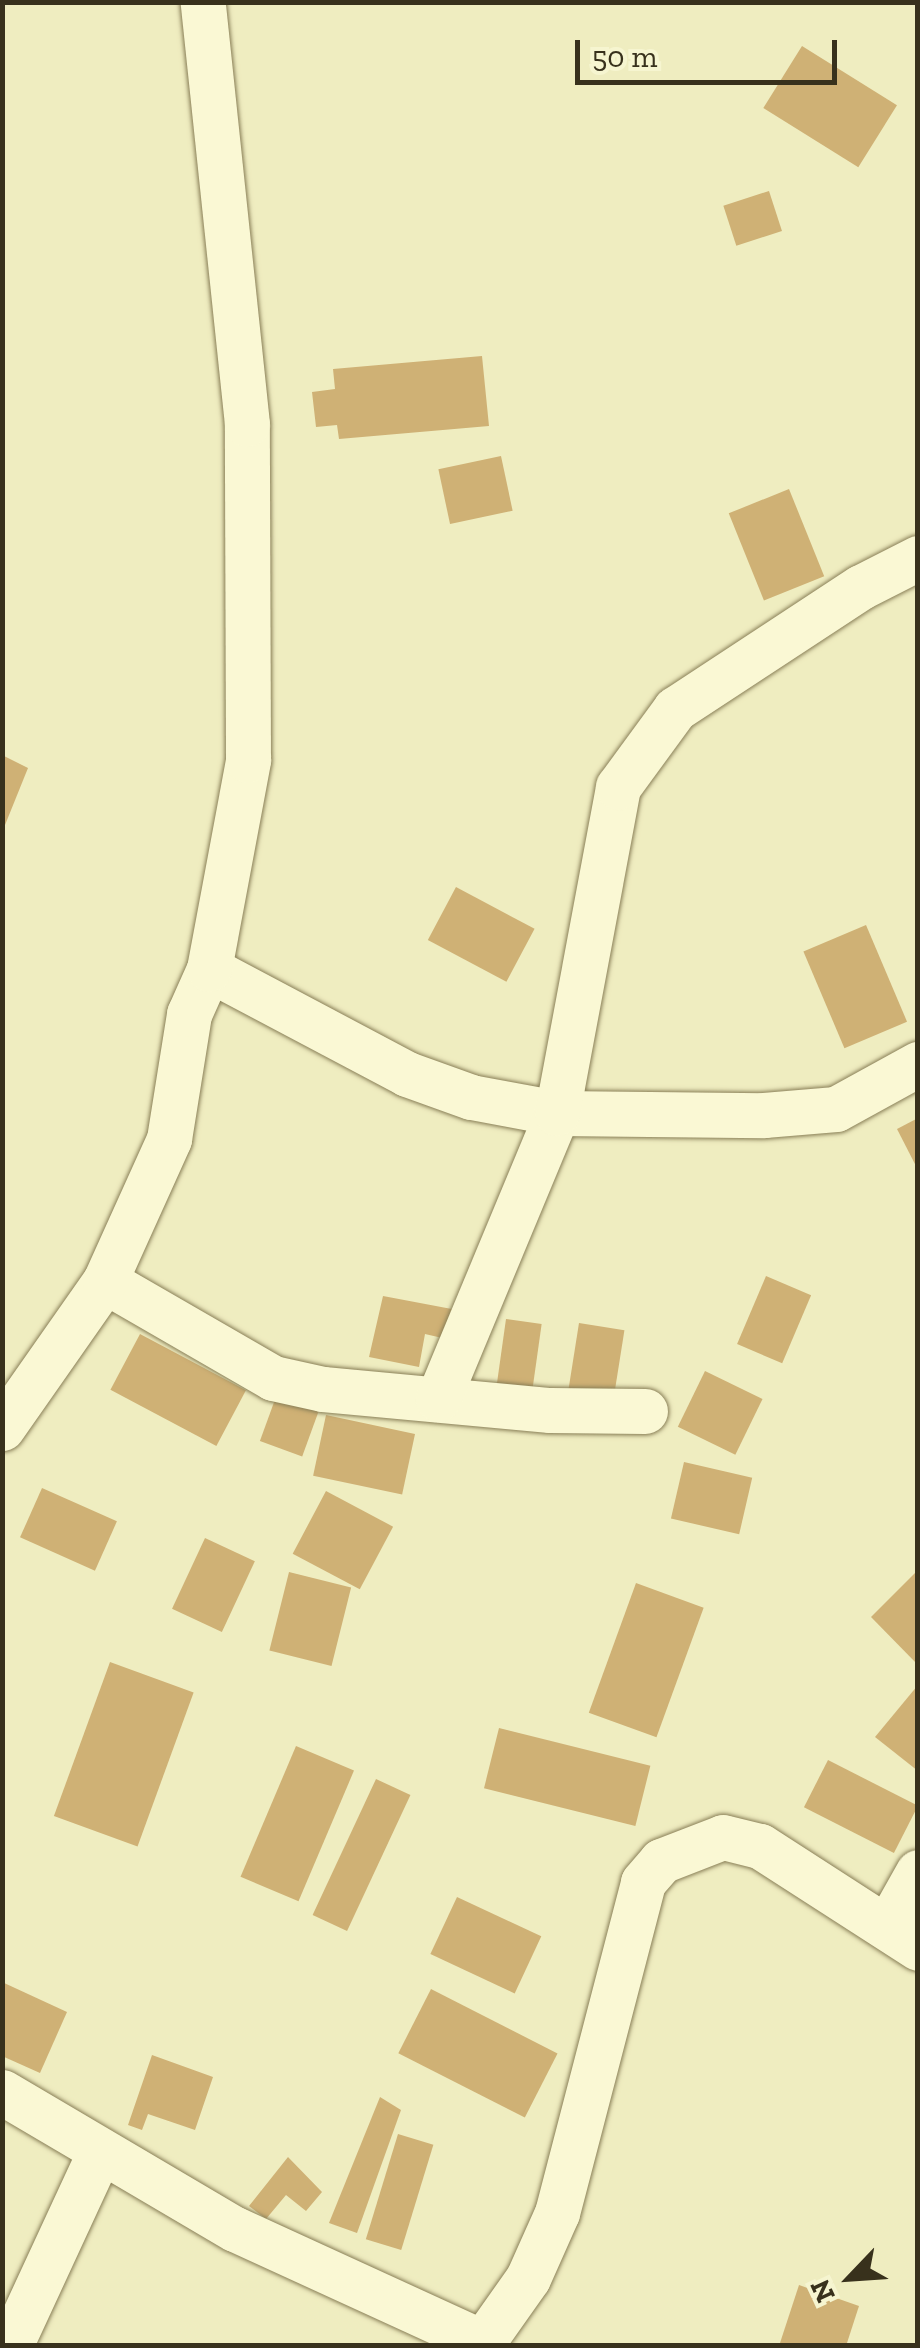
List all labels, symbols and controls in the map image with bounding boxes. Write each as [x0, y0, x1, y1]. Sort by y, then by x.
scale bar [580, 20, 842, 82]
text: 50 m [592, 39, 657, 75]
north arrow [800, 2228, 900, 2328]
text: N [803, 2274, 842, 2308]

